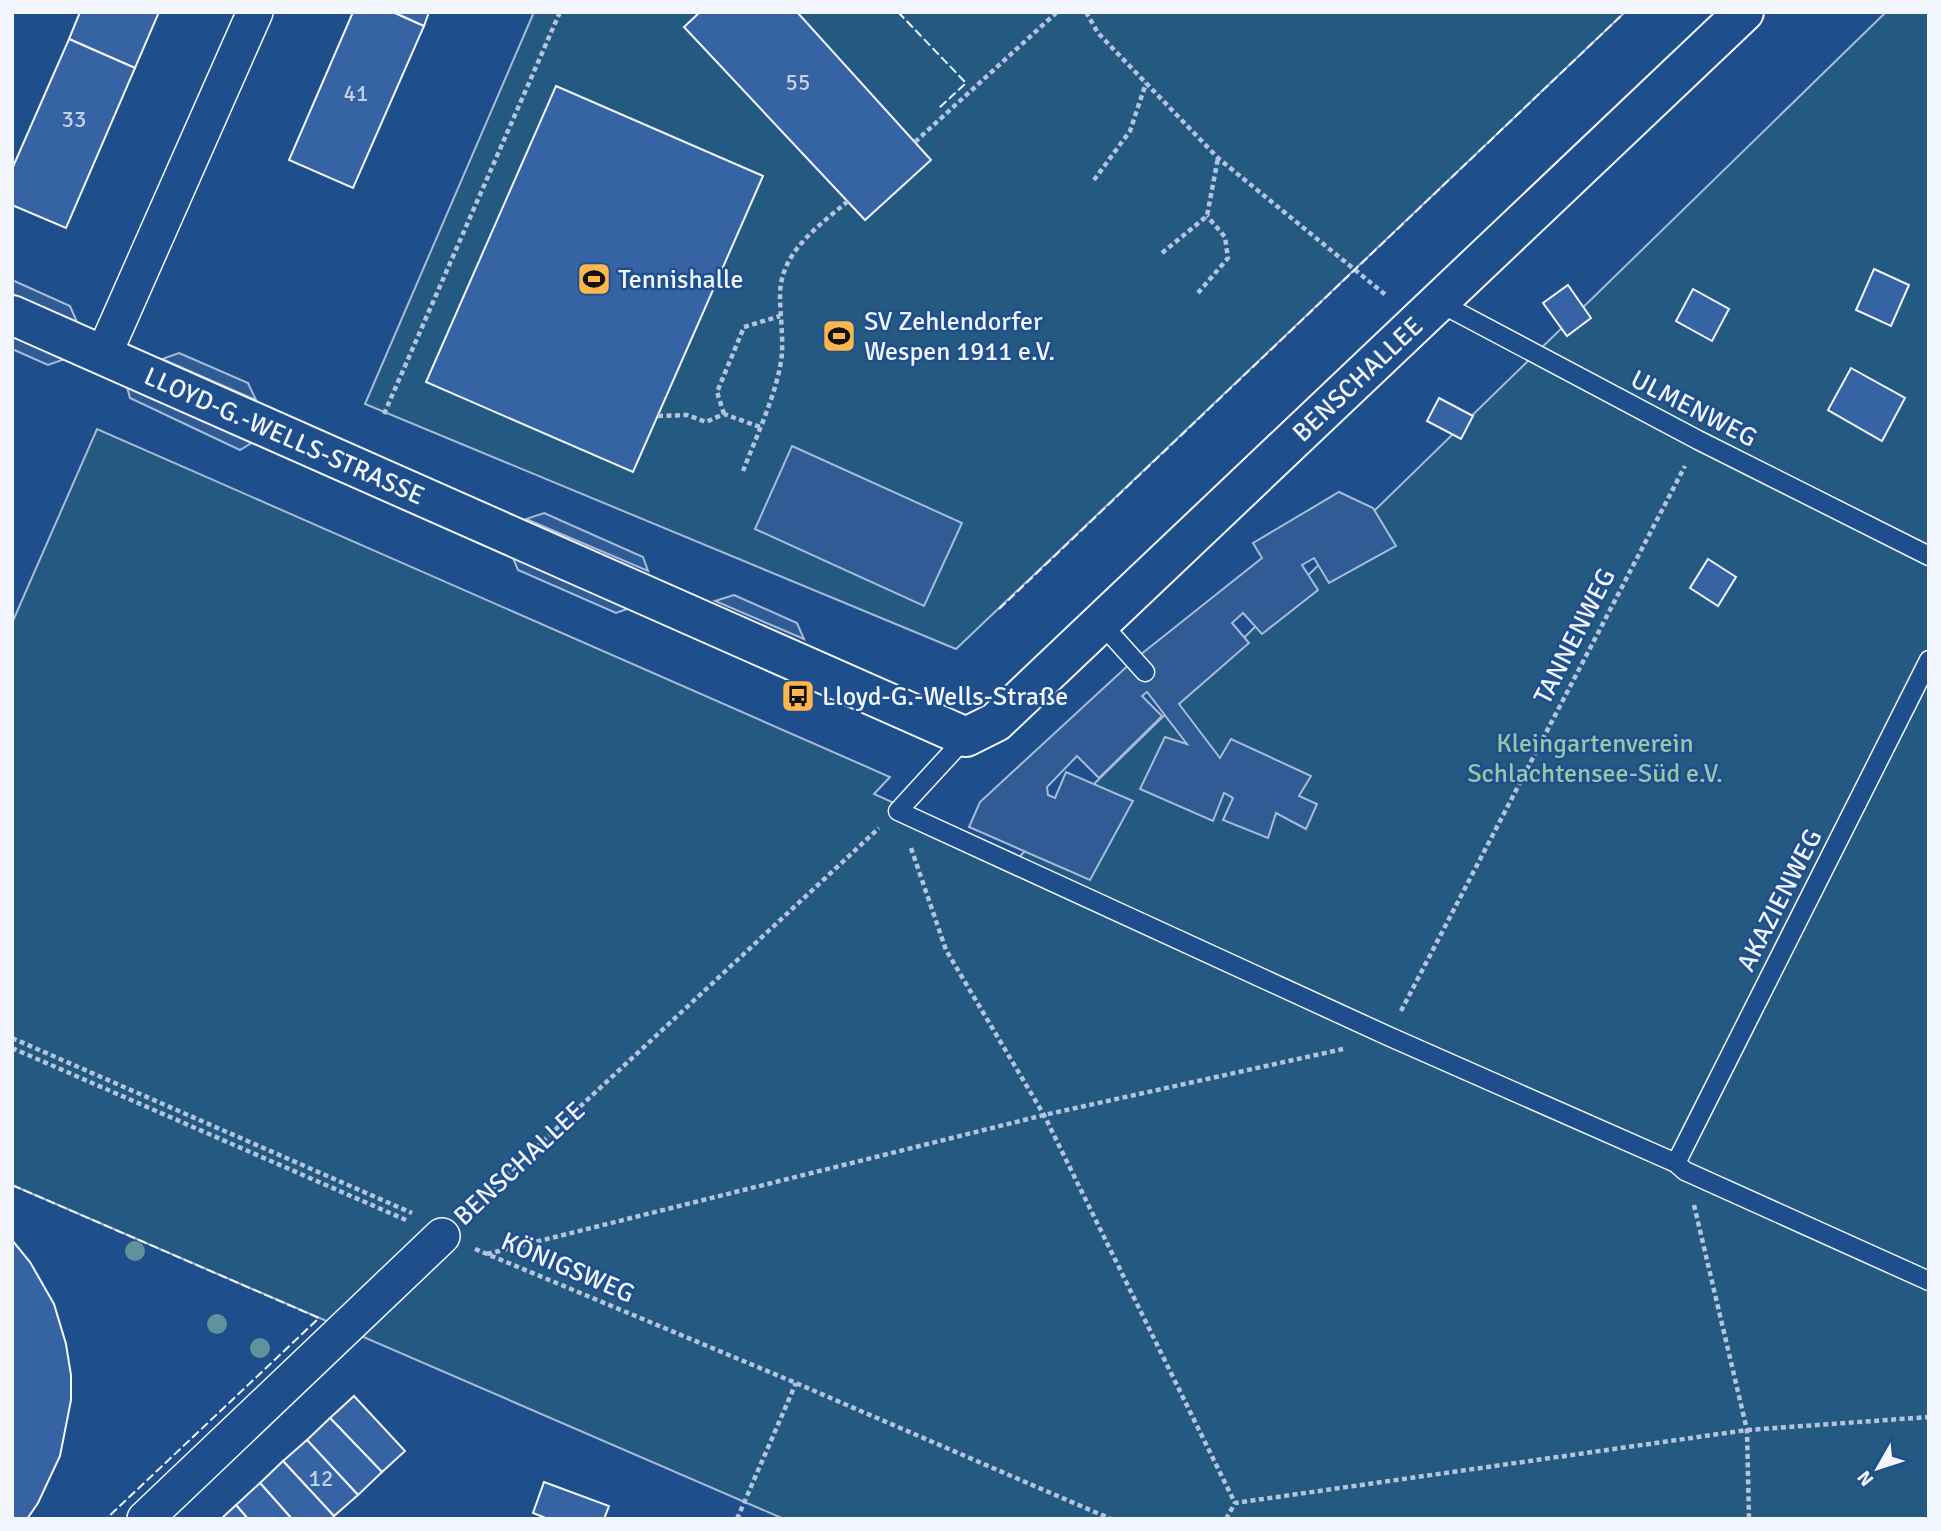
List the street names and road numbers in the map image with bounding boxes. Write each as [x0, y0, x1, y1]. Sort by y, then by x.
street label: BENSCHALLEE [1286, 310, 1430, 449]
street label: LLOYD-G.-WELLS-STRASSE [139, 360, 429, 512]
street label: ULMENWEG [1625, 363, 1762, 454]
street label: TANNENWEG [1527, 563, 1623, 710]
street label: AKAZIENWEG [1730, 824, 1829, 977]
street label: BENSCHALLEE [447, 1095, 592, 1233]
street label: KÖNIGSWEG [496, 1226, 639, 1310]

